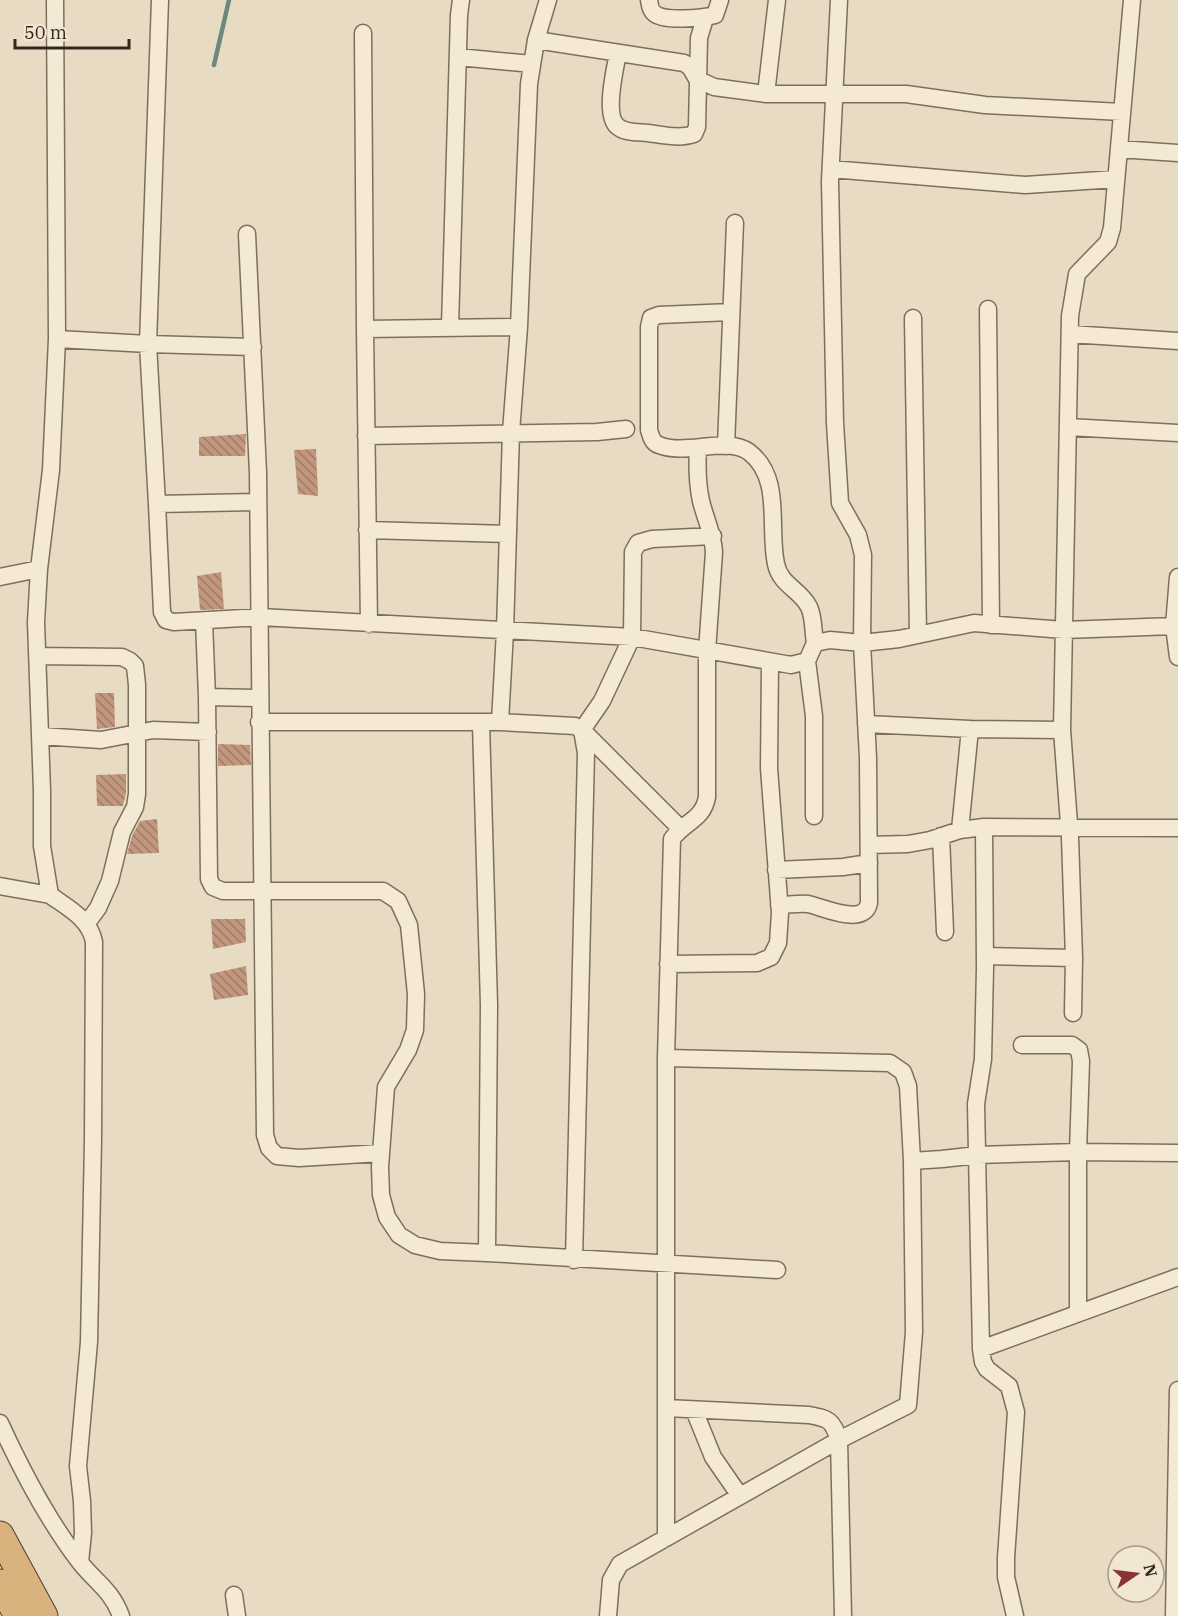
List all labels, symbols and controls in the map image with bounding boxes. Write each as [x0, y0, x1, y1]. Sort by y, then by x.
scale bar [15, 12, 129, 50]
text: 50 m [24, 21, 67, 44]
north arrow [1106, 1544, 1166, 1604]
text: N [1139, 1562, 1162, 1579]

